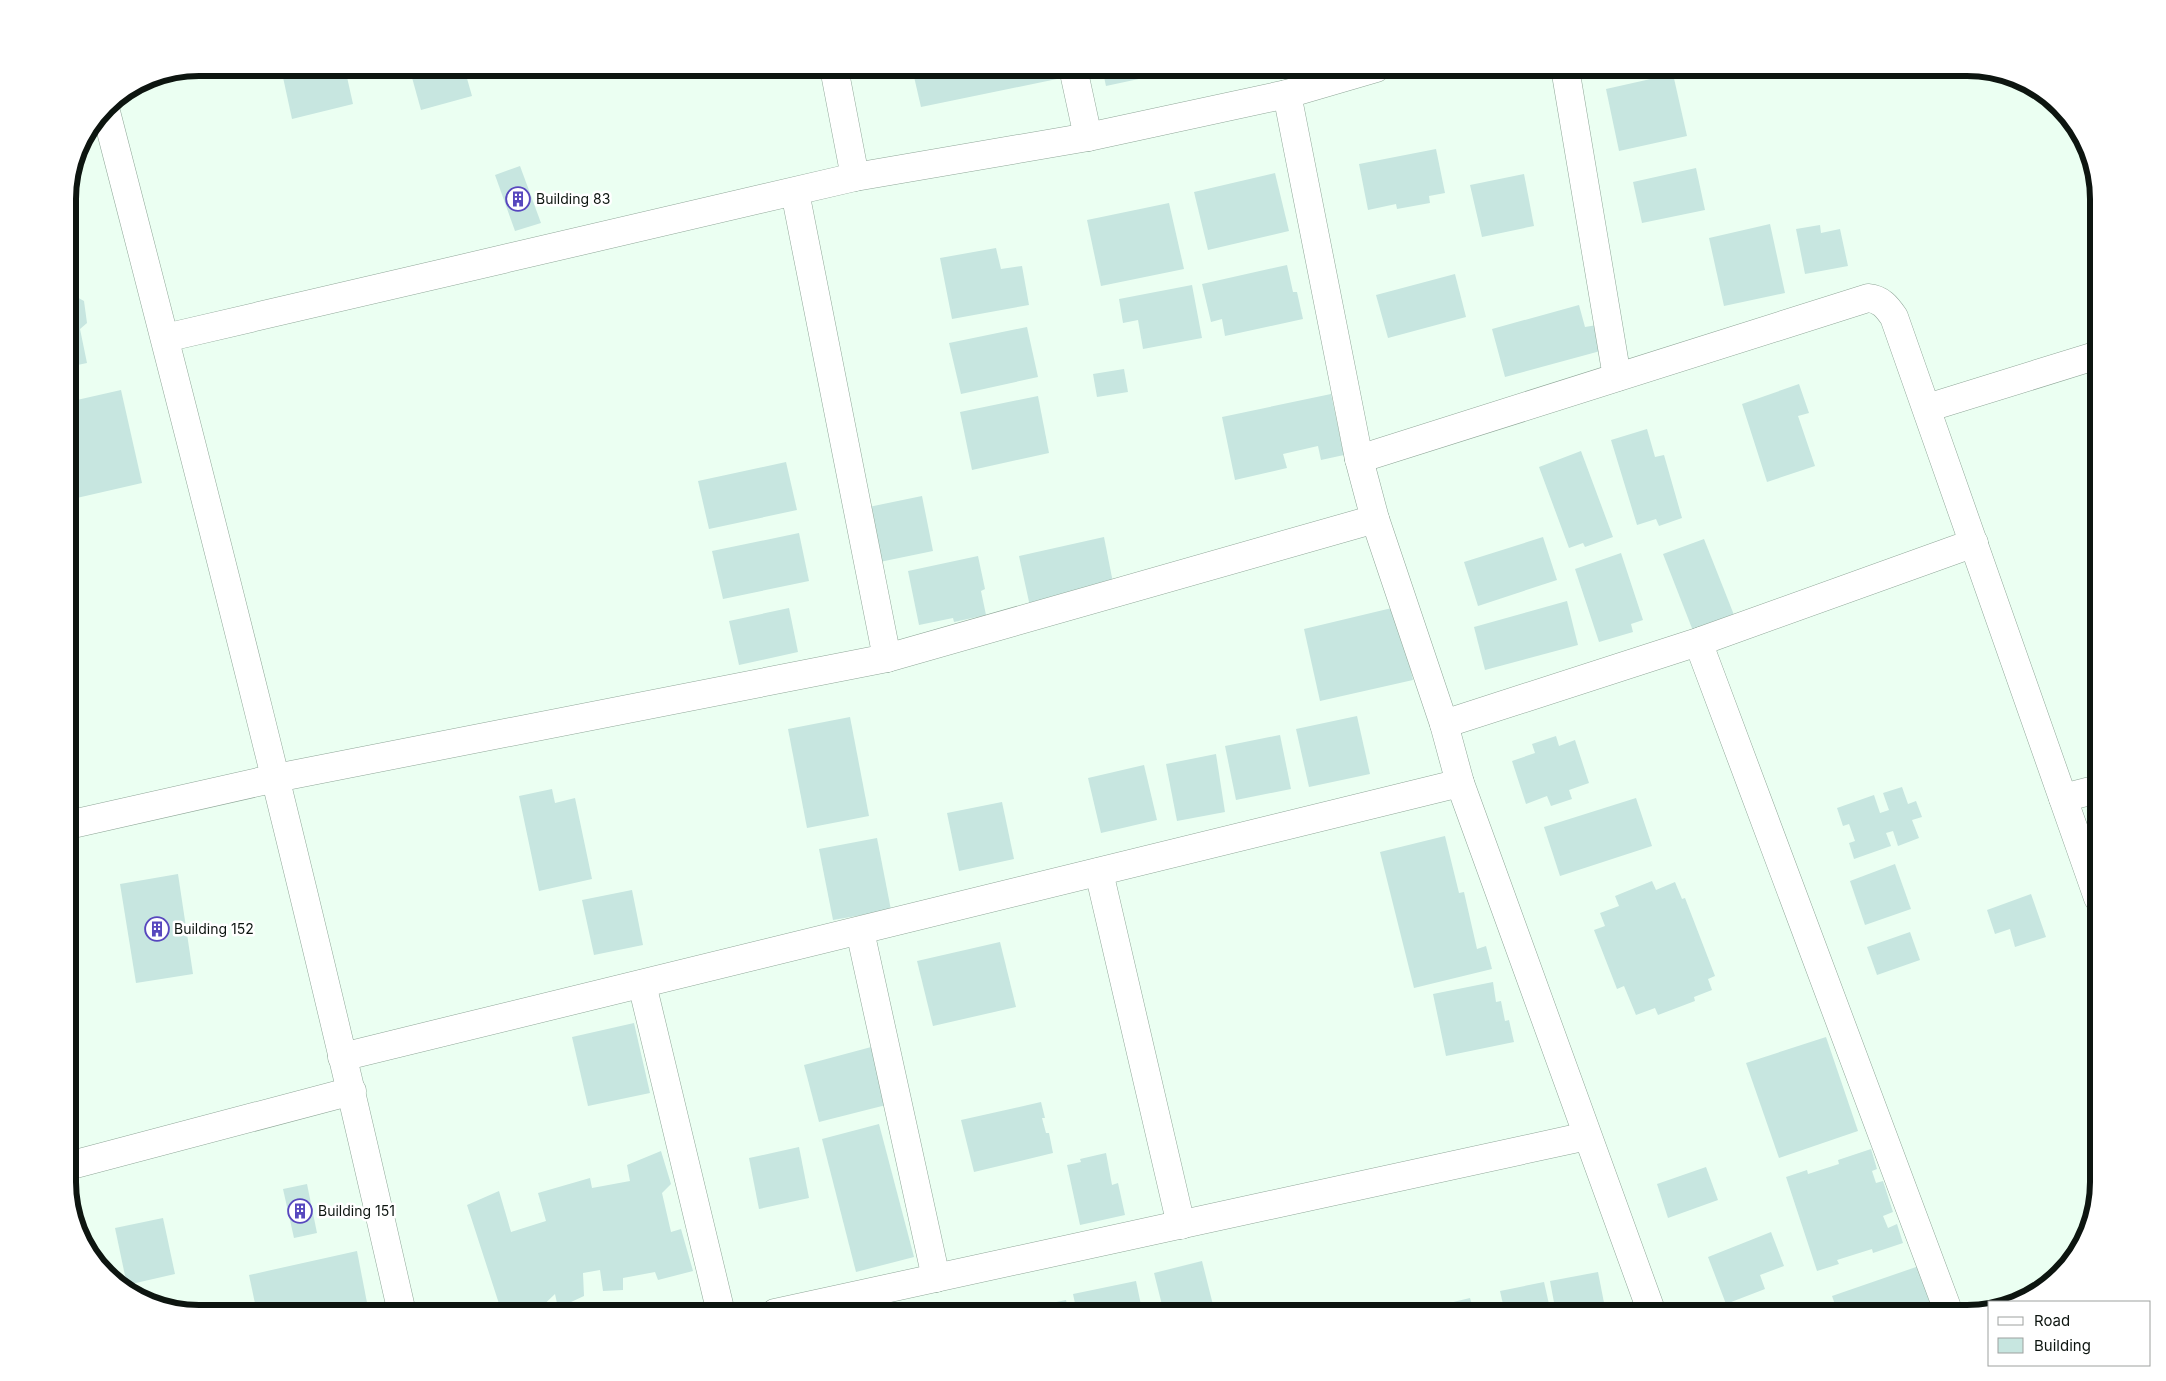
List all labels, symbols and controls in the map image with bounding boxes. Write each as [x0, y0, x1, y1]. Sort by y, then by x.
building icon: Building 83 [505, 186, 531, 212]
place label: Building 83 [536, 190, 610, 207]
building icon: Building 152 [144, 916, 170, 942]
place label: Building 152 [174, 920, 254, 937]
building icon: Building 151 [287, 1198, 313, 1224]
place label: Building 151 [318, 1202, 395, 1219]
legend [1988, 1301, 2151, 1366]
text: Road [2034, 1311, 2070, 1330]
text: Building [2034, 1336, 2091, 1355]

